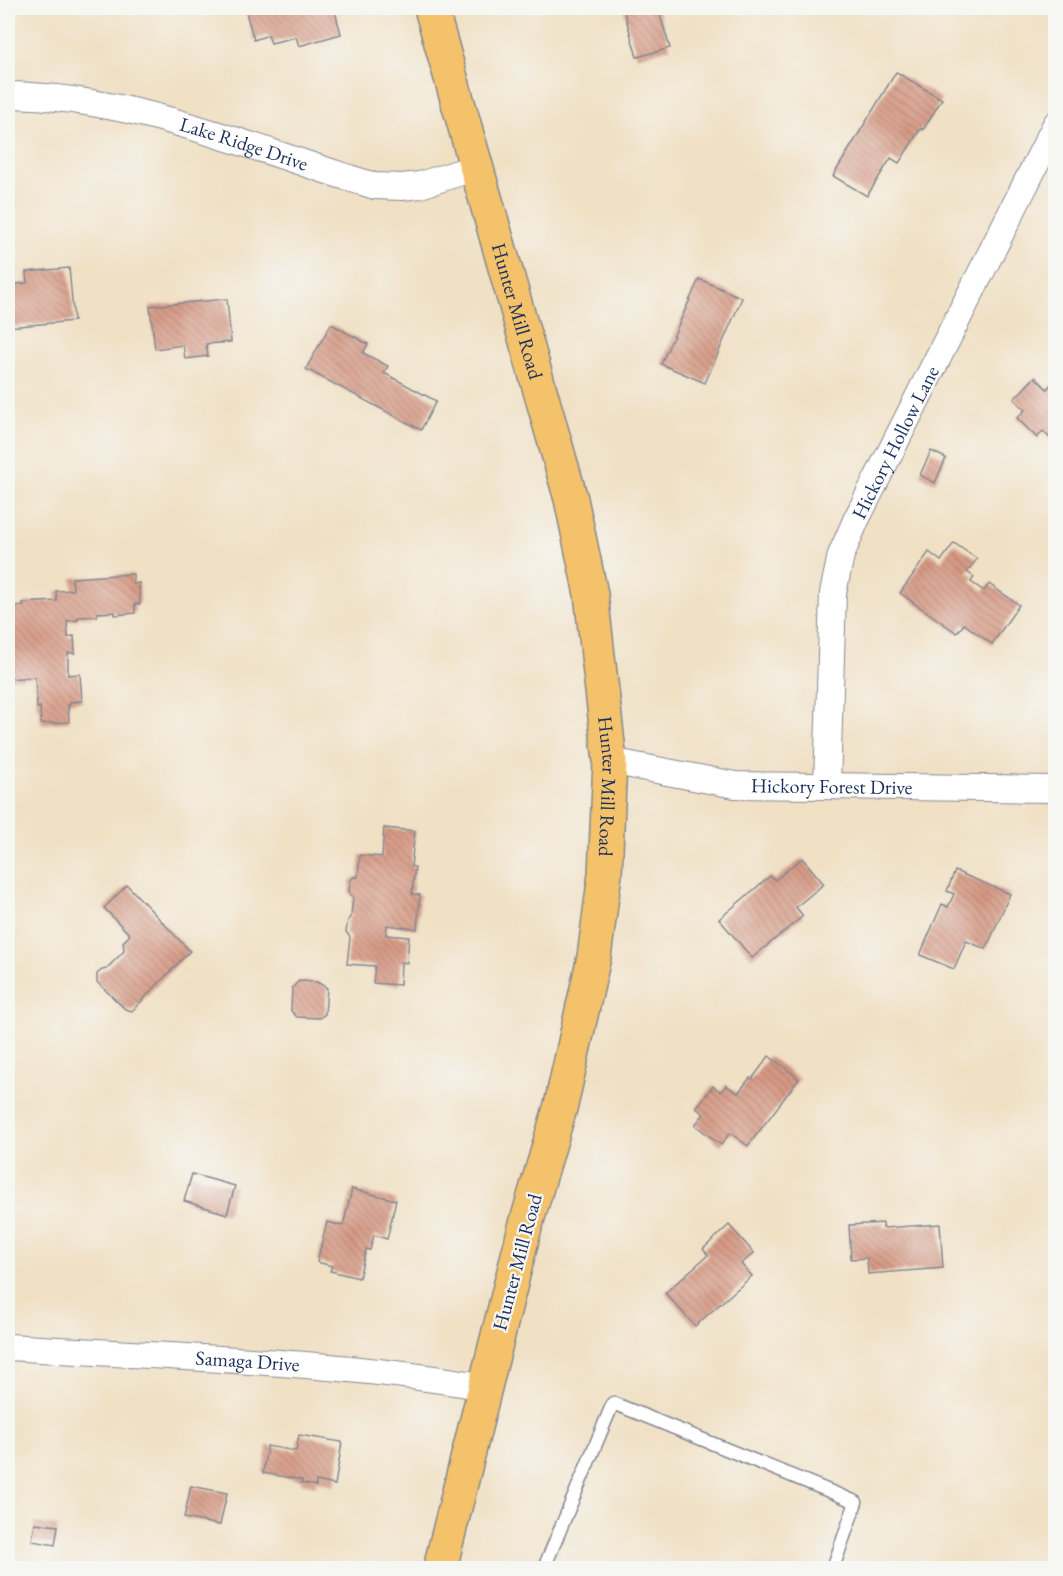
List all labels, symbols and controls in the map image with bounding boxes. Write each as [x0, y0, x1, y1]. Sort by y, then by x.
street label: Lake Ridge Drive [177, 111, 312, 177]
street label: Hunter Mill Road [486, 240, 549, 383]
street label: Hickory Hollow Lane [846, 361, 945, 524]
street label: Hunter Mill Road [592, 715, 623, 858]
street label: Hickory Forest Drive [751, 772, 913, 800]
street label: Hunter Mill Road [486, 1190, 548, 1333]
street label: Samaga Drive [195, 1344, 301, 1377]

